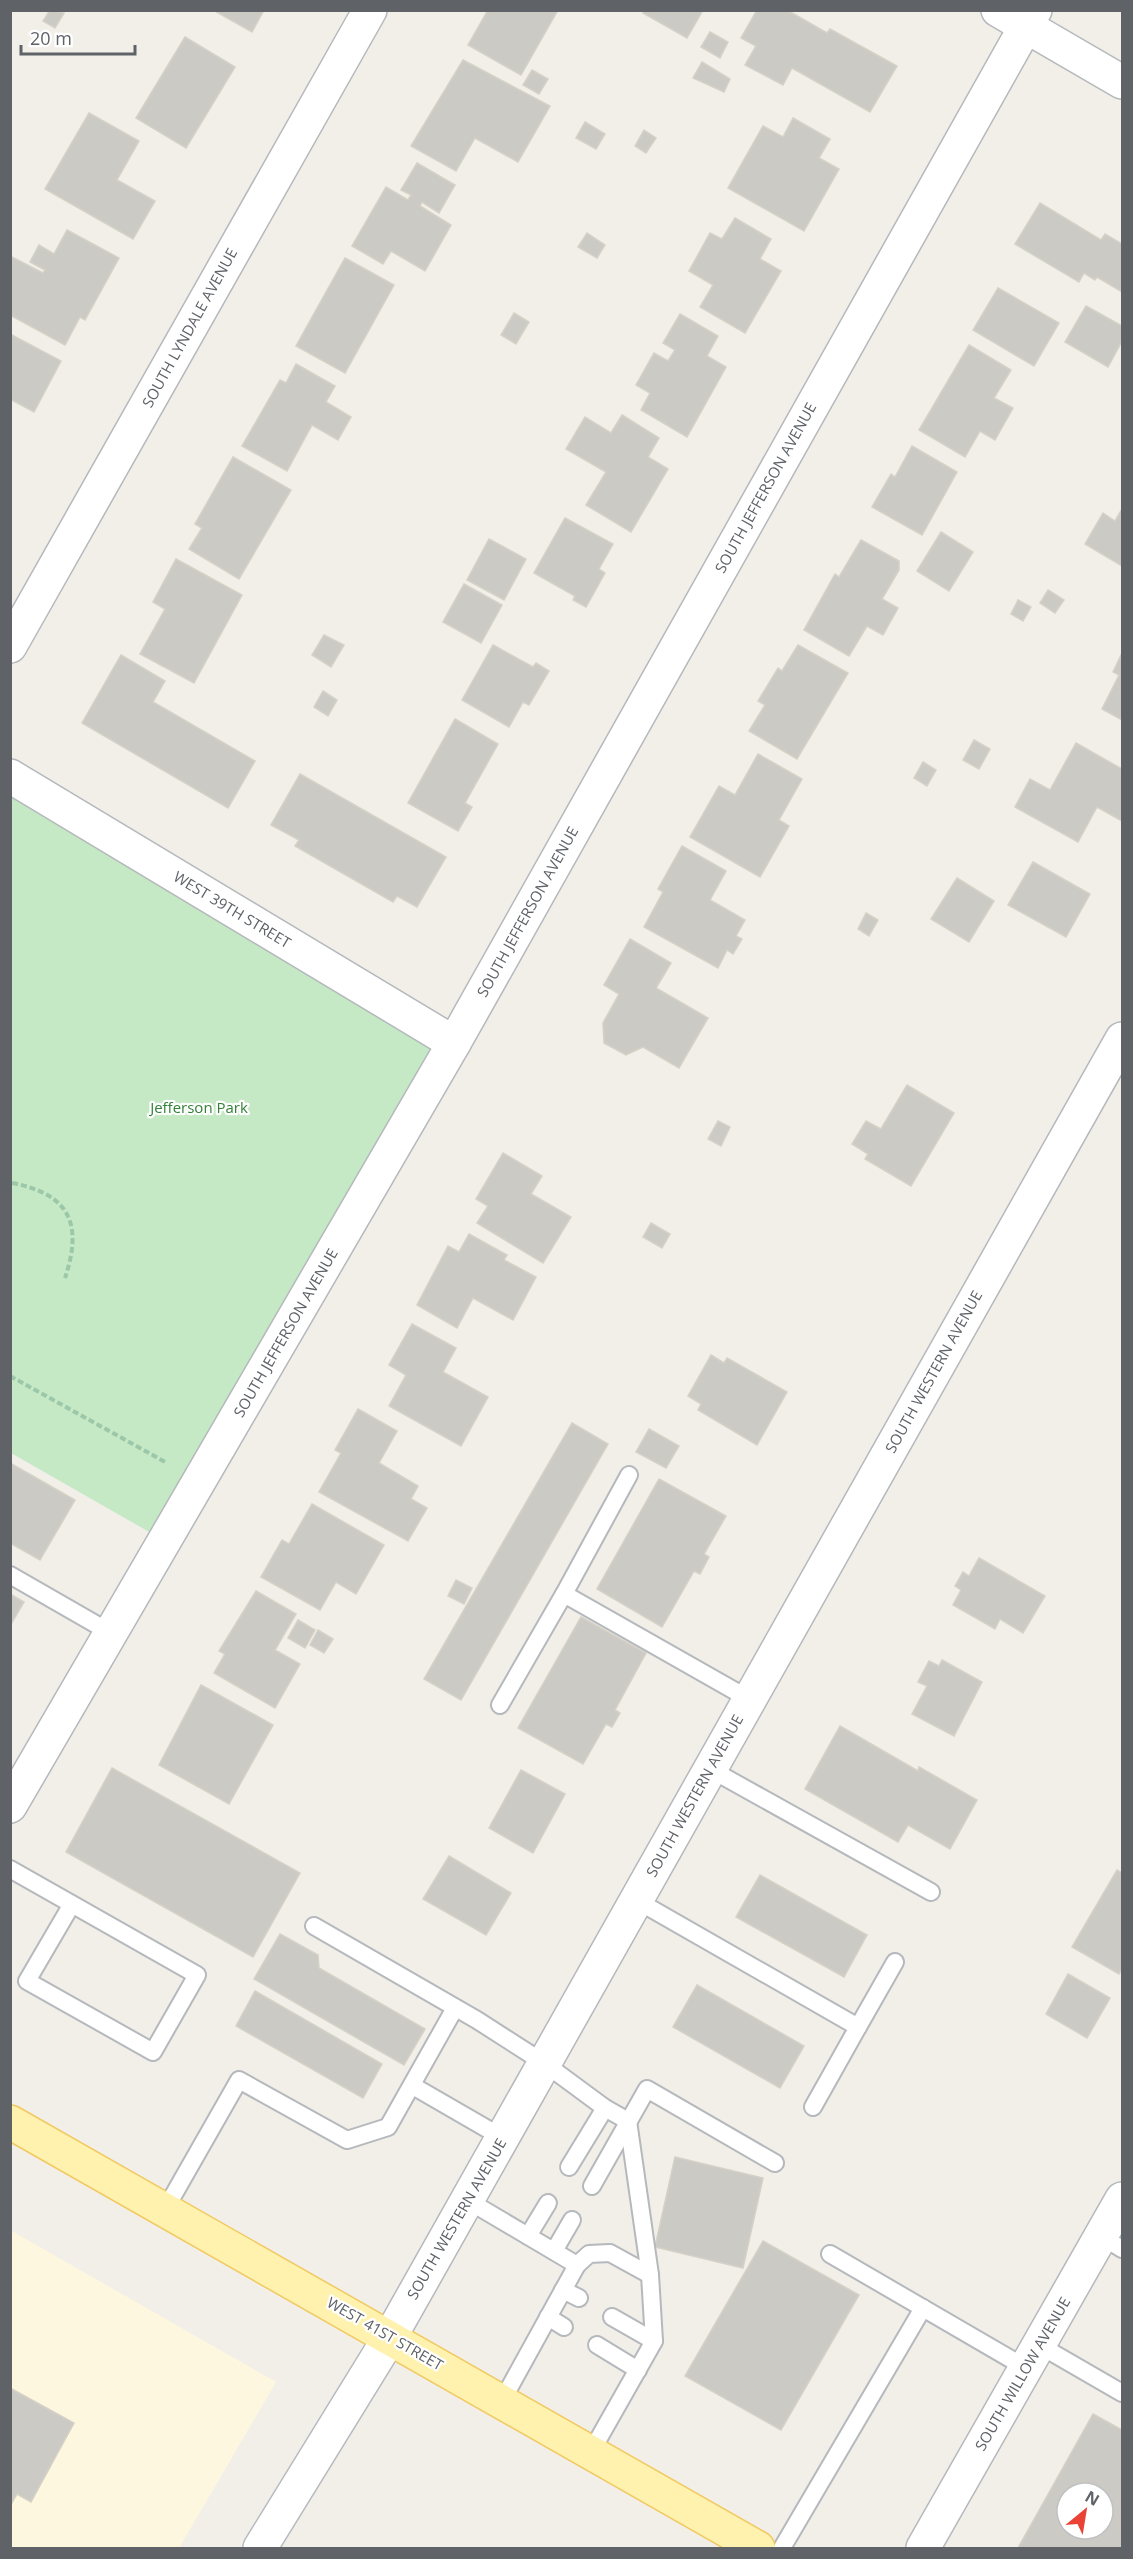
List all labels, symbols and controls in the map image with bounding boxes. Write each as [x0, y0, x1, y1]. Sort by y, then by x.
scale bar [21, 18, 135, 56]
text: 20 m [30, 26, 72, 50]
street label: SOUTH LYNDALE AVENUE [137, 244, 241, 411]
street label: SOUTH JEFFERSON AVENUE [710, 399, 820, 576]
street label: SOUTH JEFFERSON AVENUE [472, 823, 582, 1000]
street label: WEST 39TH STREET [170, 866, 296, 953]
park label: Jefferson Park [148, 1097, 248, 1117]
street label: SOUTH JEFFERSON AVENUE [228, 1244, 342, 1421]
street label: SOUTH WESTERN AVENUE [880, 1287, 986, 1456]
street label: SOUTH WESTERN AVENUE [641, 1711, 747, 1880]
street label: SOUTH WESTERN AVENUE [402, 2134, 511, 2303]
street label: WEST 41ST STREET [324, 2292, 448, 2375]
street label: SOUTH WILLOW AVENUE [970, 2293, 1074, 2454]
north arrow [1055, 2481, 1115, 2541]
text: N [1081, 2485, 1104, 2511]

